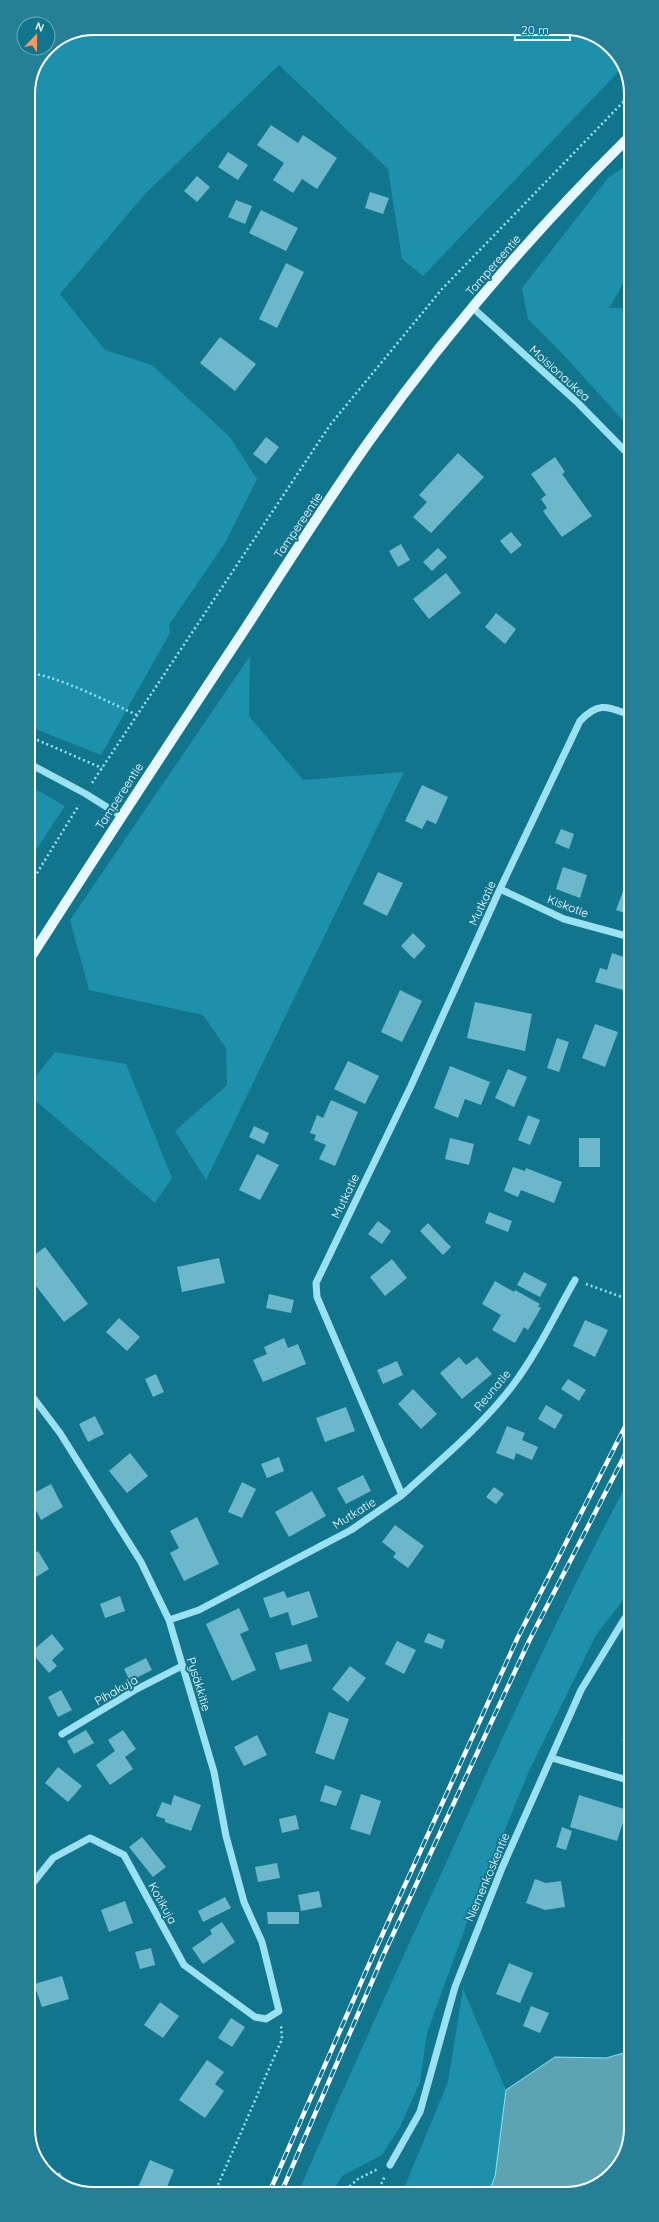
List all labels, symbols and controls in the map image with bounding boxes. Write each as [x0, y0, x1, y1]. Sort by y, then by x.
north arrow [16, 16, 56, 56]
scale bar [515, 16, 570, 42]
text: N [33, 19, 46, 35]
text: 20 m [521, 22, 549, 37]
street label: Tampereentie [462, 231, 524, 299]
street label: Moisionaukea [527, 342, 593, 404]
street label: Tampereentie [270, 489, 326, 561]
street label: Tampereentie [92, 760, 146, 832]
street label: Mutkatie [465, 878, 499, 928]
street label: Kiskotie [545, 891, 591, 921]
street label: Mutkatie [328, 1171, 362, 1221]
street label: Reunatie [470, 1366, 514, 1414]
street label: Mutkatie [330, 1494, 378, 1532]
street label: Pysäkkitie [184, 1655, 214, 1713]
street label: Pihakuja [92, 1672, 140, 1708]
street label: Niemenkoskentie [462, 1830, 513, 1924]
street label: Kotikuja [145, 1879, 181, 1927]

